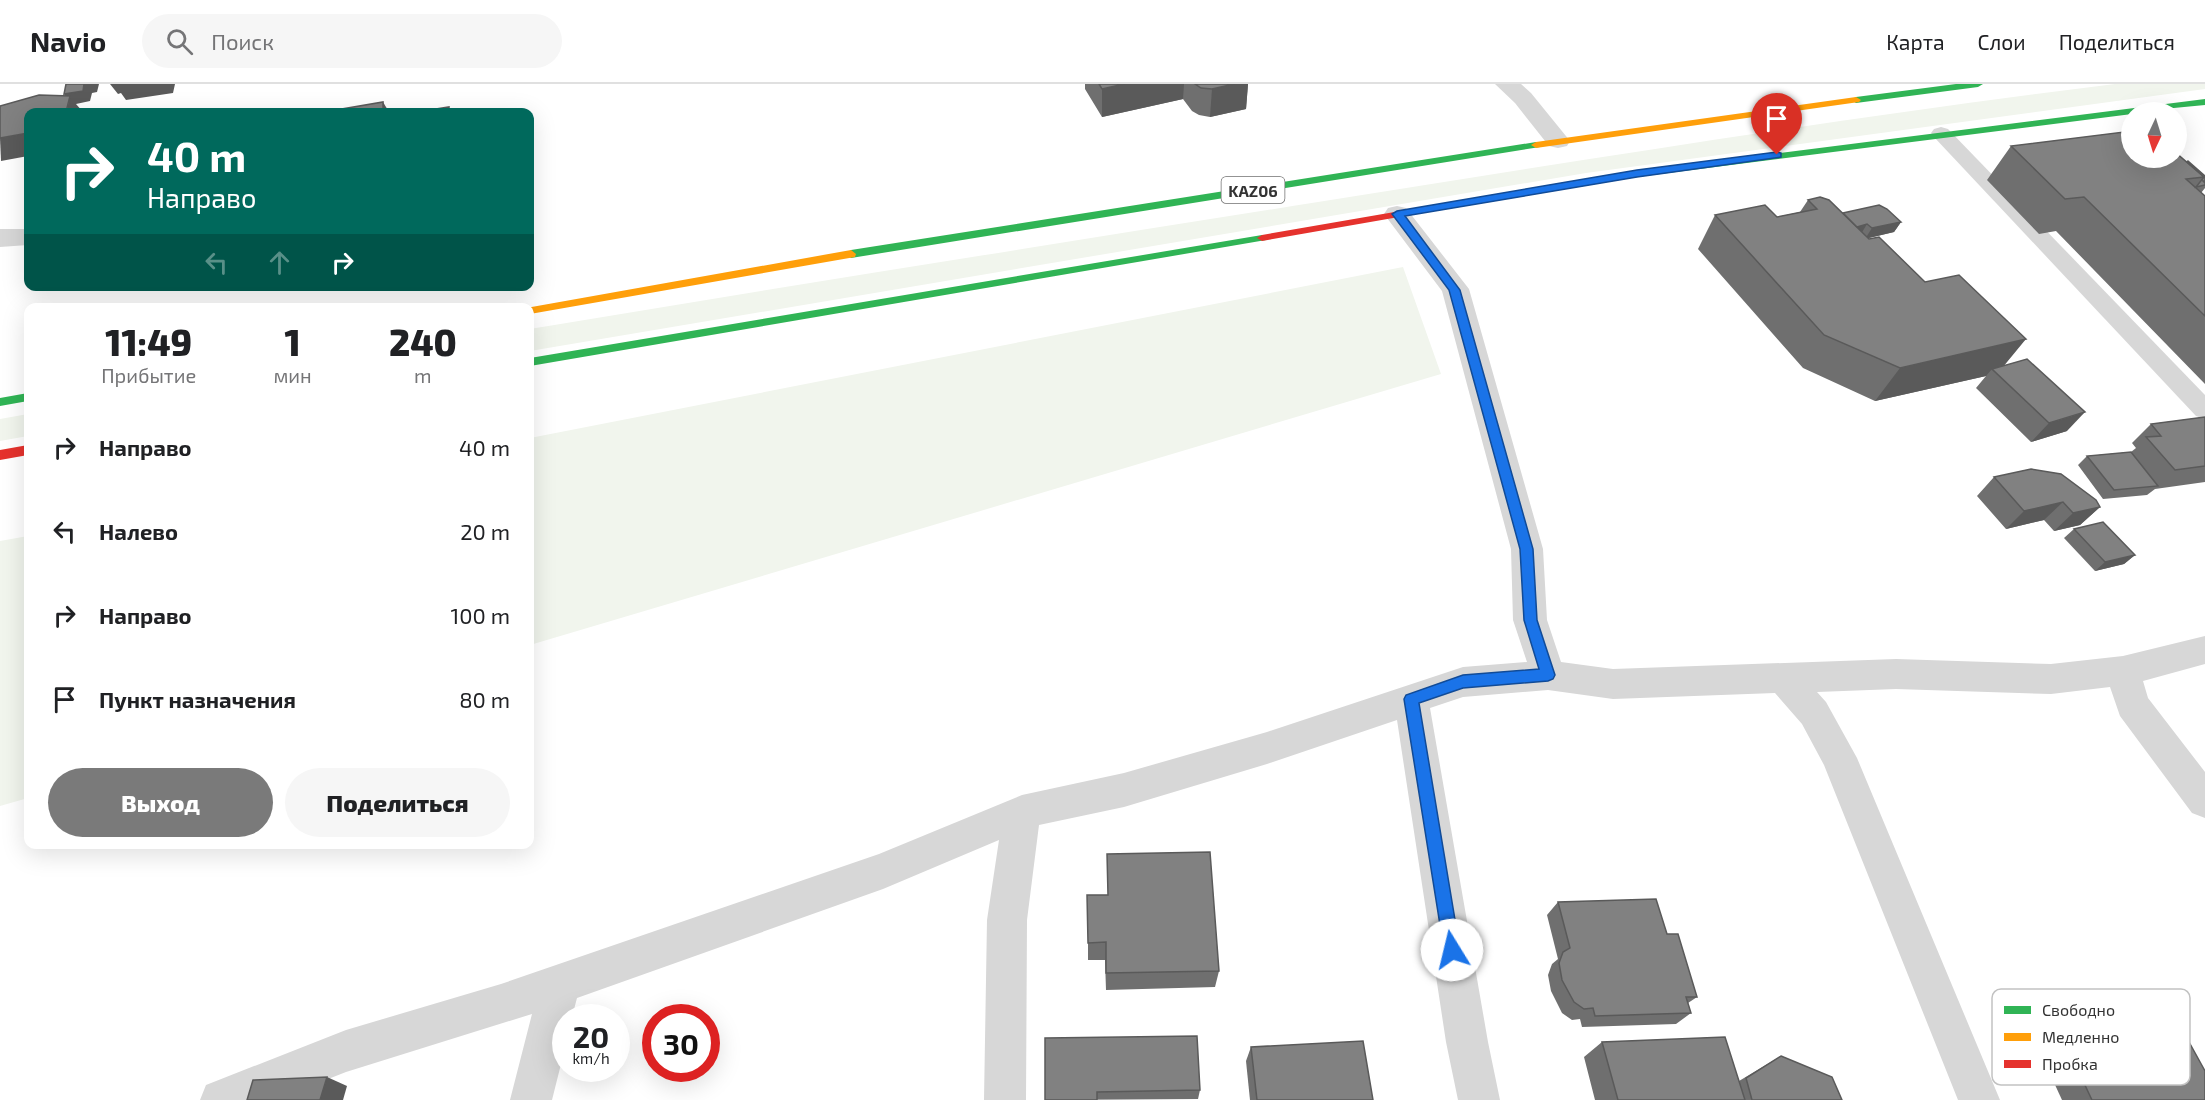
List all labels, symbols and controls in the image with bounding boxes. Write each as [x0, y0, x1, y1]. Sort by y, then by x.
search box [142, 14, 562, 68]
text: Navio [30, 24, 106, 58]
icon: search [163, 25, 196, 58]
text: Поиск [211, 28, 274, 54]
text: Карта [1886, 29, 1945, 54]
text: Слои [1978, 29, 2026, 54]
text: Поделиться [2059, 29, 2175, 54]
pin [1751, 93, 1802, 155]
icon: arrive [1760, 102, 1793, 135]
north arrow [2121, 102, 2187, 168]
map controls [2121, 102, 2187, 168]
text: 40 m [147, 130, 246, 180]
icon: right [48, 132, 126, 210]
road number: KАZ06 [1222, 177, 1284, 203]
text: Направо [147, 181, 256, 213]
icon: left [200, 246, 233, 279]
icon: ahead [263, 246, 296, 279]
icon: right [326, 246, 359, 279]
text: 11:49 [105, 320, 192, 363]
text: 1 [284, 320, 301, 363]
text: 240 [389, 320, 457, 363]
text: Прибытие [101, 363, 196, 387]
text: мин [273, 363, 312, 387]
text: m [414, 363, 432, 387]
icon: right [48, 431, 81, 464]
text: Направо [99, 434, 192, 460]
text: 40 m [459, 434, 510, 460]
icon: left [48, 515, 81, 548]
text: Налево [99, 518, 178, 544]
text: 20 m [460, 518, 510, 544]
icon: right [48, 599, 81, 632]
text: Направо [99, 602, 192, 628]
text: 100 m [451, 602, 510, 628]
icon: arrive [48, 683, 81, 716]
text: Пункт назначения [99, 686, 296, 712]
text: 80 m [459, 686, 510, 712]
button: Выход [48, 768, 273, 837]
button: Поделиться [285, 768, 510, 837]
position arrow [1420, 918, 1484, 982]
legend [1992, 989, 2190, 1085]
text: Свободно [2042, 1000, 2115, 1019]
speed limit sign: 30 [642, 1004, 720, 1082]
text: 20 [573, 1018, 609, 1054]
text: Медленно [2042, 1027, 2119, 1046]
text: km/h [572, 1049, 610, 1067]
text: Пробка [2042, 1054, 2098, 1073]

